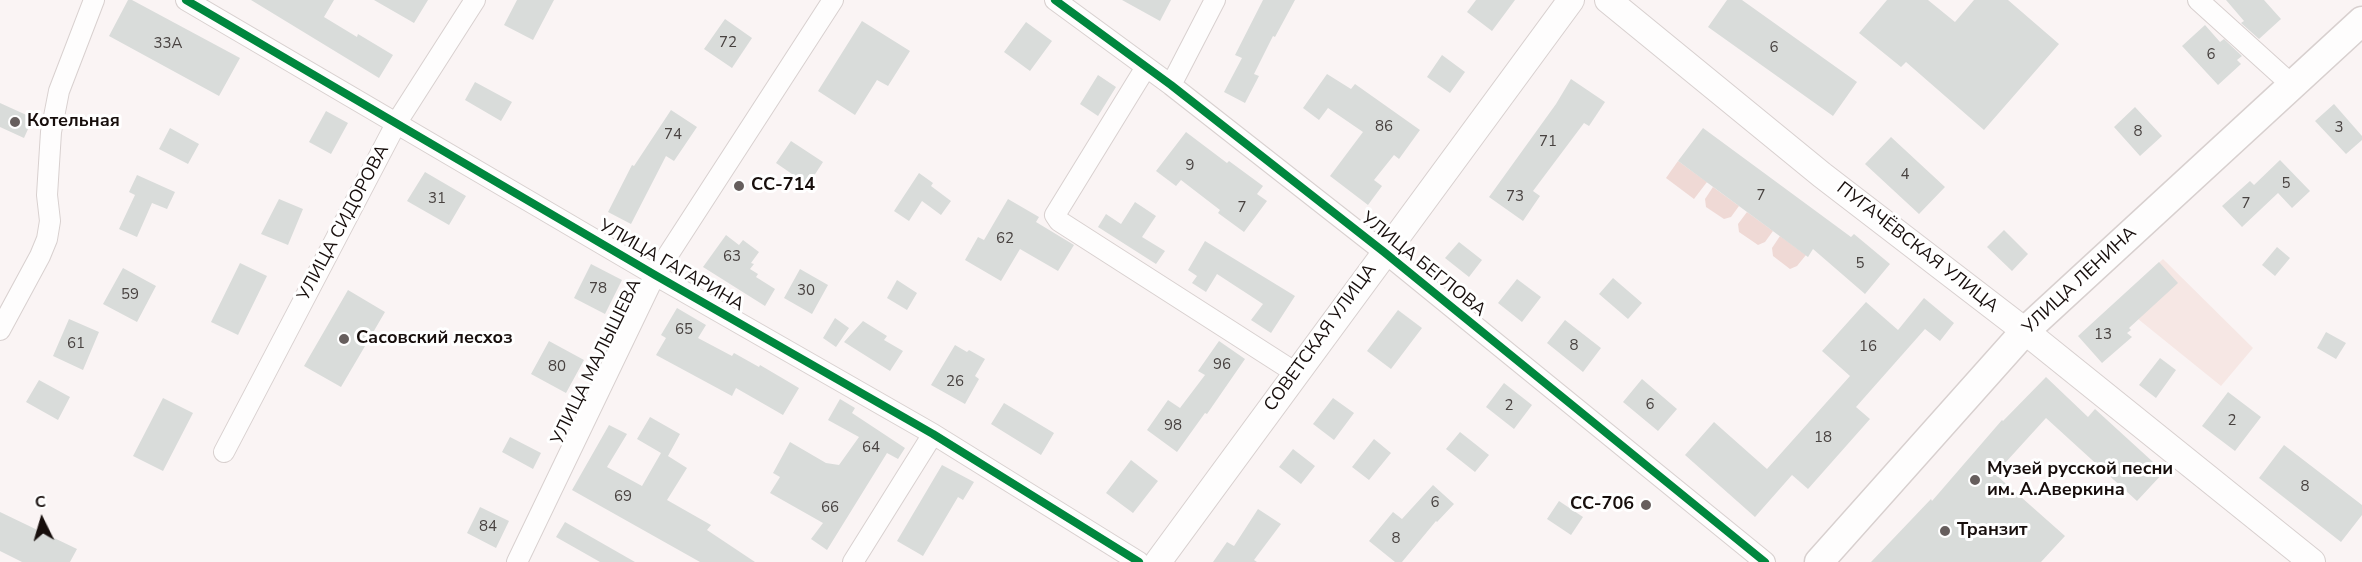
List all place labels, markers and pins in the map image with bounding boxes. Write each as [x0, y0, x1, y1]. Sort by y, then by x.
place label: Котельная [27, 111, 120, 133]
marker: Котельная [8, 115, 22, 129]
place label: СС-714 [751, 175, 815, 197]
marker: СС-714 [732, 179, 746, 193]
place label: Сасовский лесхоз [356, 328, 513, 350]
marker: Сасовский лесхоз [337, 332, 351, 346]
place label: Музей русской песни им. А.Аверкина [1987, 459, 2173, 502]
marker: Музей русской песни им. А.Аверкина [1968, 473, 1982, 487]
place label: СС-706 [1570, 494, 1634, 516]
marker: СС-706 [1639, 498, 1653, 512]
place label: Транзит [1957, 520, 2028, 542]
marker: Транзит [1938, 524, 1952, 538]

